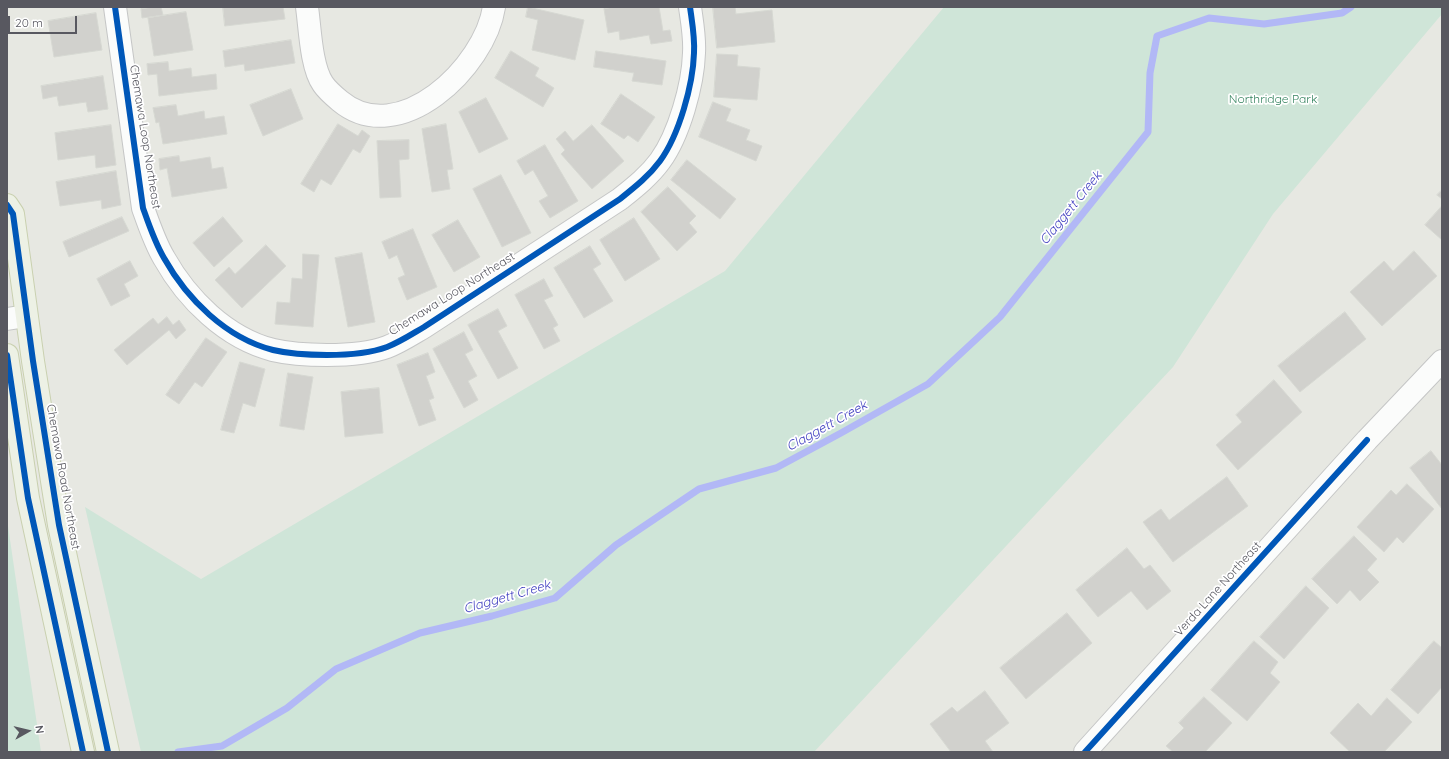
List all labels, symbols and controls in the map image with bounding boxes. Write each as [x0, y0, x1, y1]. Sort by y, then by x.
scale bar [10, 8, 79, 34]
text: 20 m [15, 15, 43, 30]
street label: Chemawa Loop Northeast [126, 64, 164, 210]
park label: Northridge Park [1229, 92, 1317, 106]
water label: Claggett Creek [1037, 168, 1105, 248]
street label: Chemawa Loop Northeast [386, 249, 518, 339]
water label: Claggett Creek [784, 397, 870, 455]
street label: Chemawa Road Northeast [43, 403, 83, 551]
street label: Verda Lane Northeast [1172, 539, 1264, 639]
water label: Claggett Creek [462, 577, 552, 617]
north arrow [8, 711, 48, 751]
text: N [32, 724, 47, 734]

